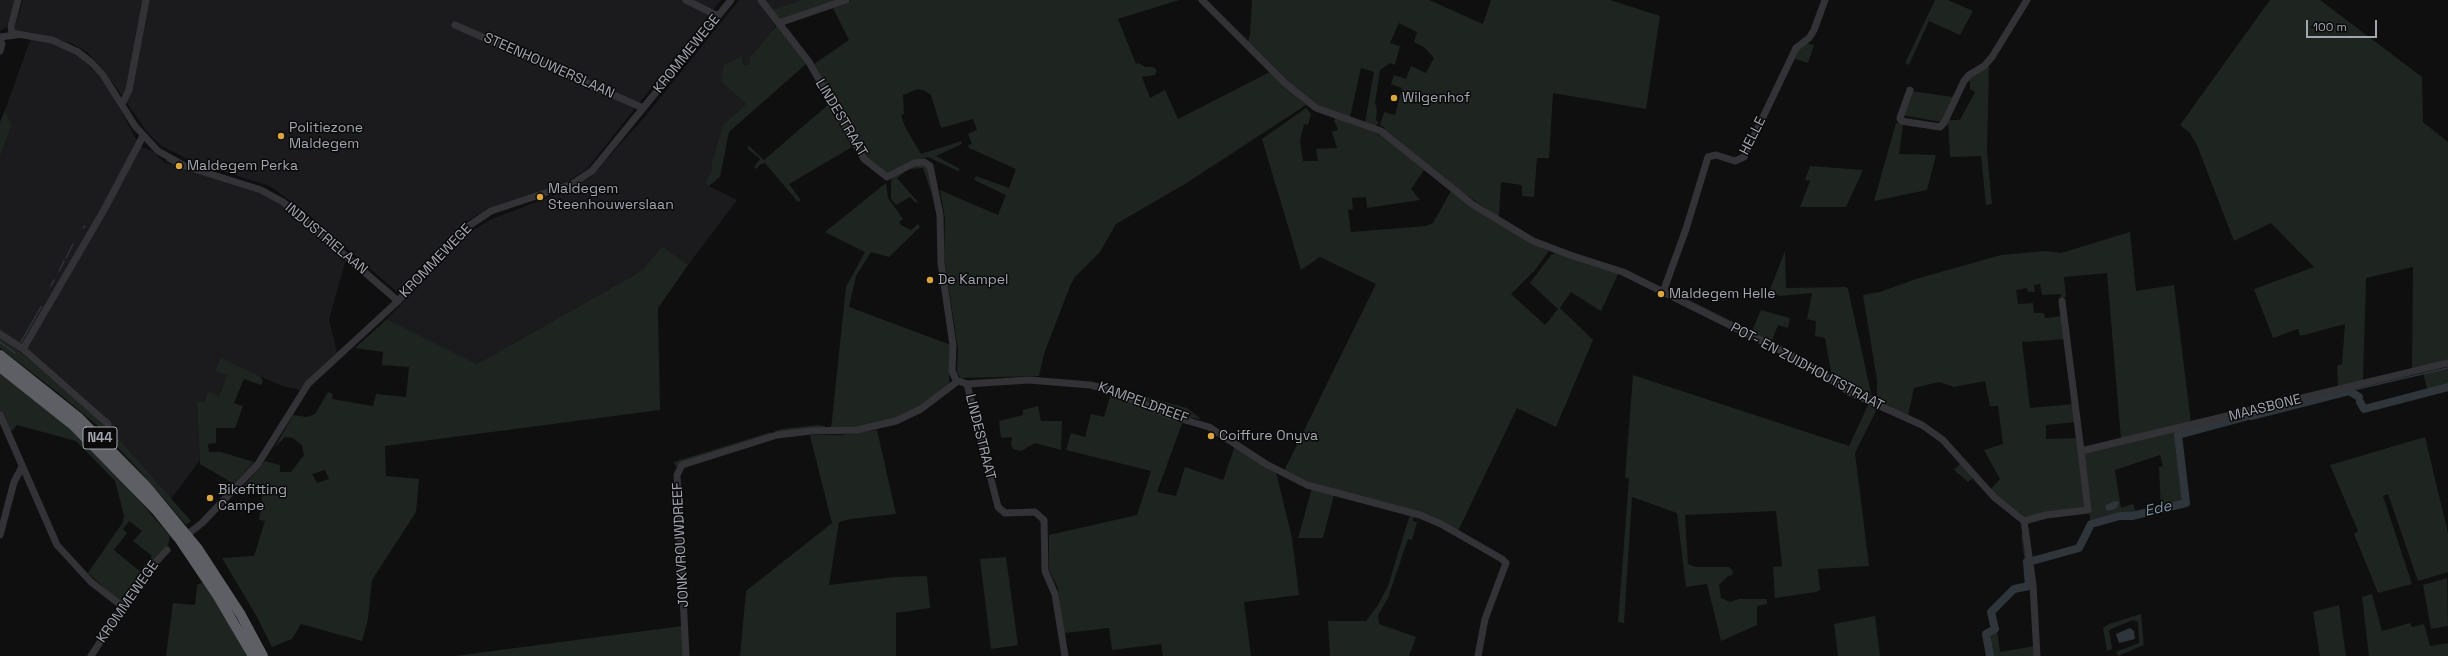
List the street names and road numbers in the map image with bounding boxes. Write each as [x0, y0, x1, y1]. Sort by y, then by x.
street label: KROMMEWEGE [650, 11, 724, 97]
street label: STEENHOUWERSLAAN [481, 30, 617, 102]
street label: LINDESTRAAT [811, 76, 871, 160]
street label: HELLE [1736, 114, 1770, 158]
street label: INDUSTRIELAAN [281, 200, 371, 278]
street label: KROMMEWEGE [397, 221, 475, 301]
street label: POT- EN ZUIDHOUTSTRAAT [1727, 319, 1887, 415]
street label: KAMPELDREEF [1096, 379, 1190, 427]
street label: MAASBONE [2227, 391, 2303, 425]
street label: LINDESTRAAT [961, 392, 999, 482]
road number: N44 [83, 427, 117, 449]
street label: JONKVROUWDREEF [669, 482, 693, 608]
street label: KROMMEWEGE [94, 558, 162, 646]

